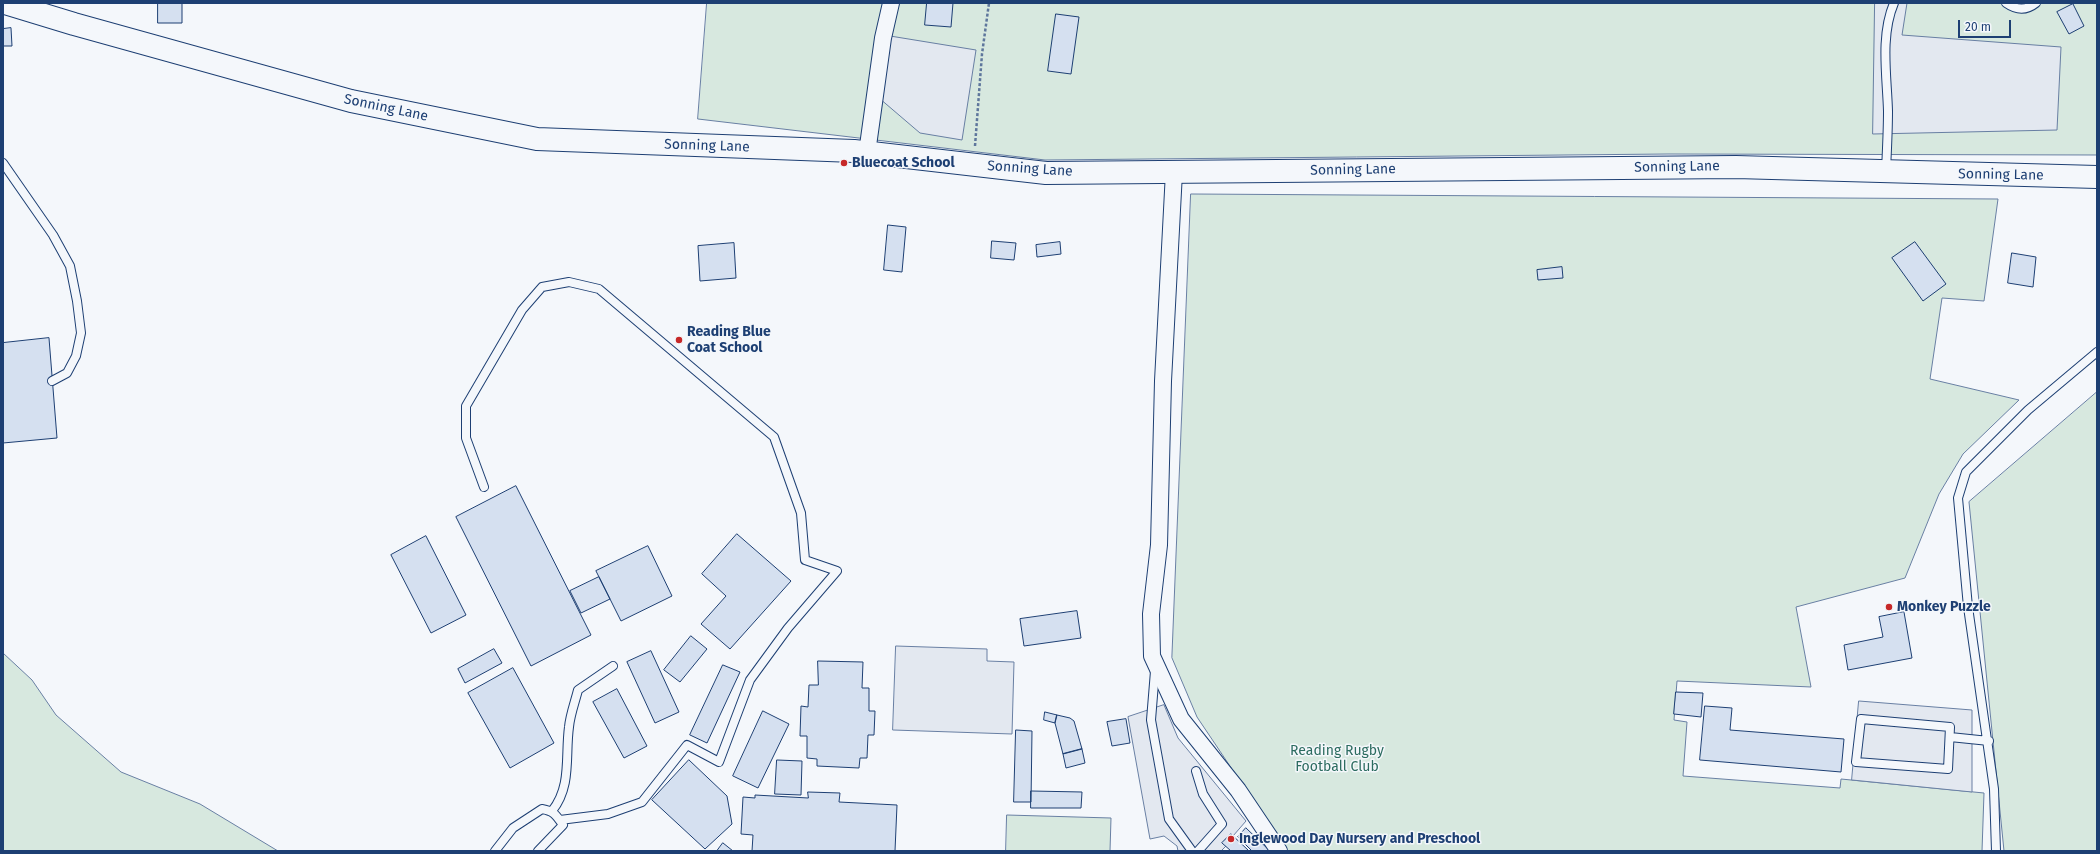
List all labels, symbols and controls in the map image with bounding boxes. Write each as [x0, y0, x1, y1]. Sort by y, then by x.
scale bar [1960, 12, 2013, 38]
text: 20 m [1965, 20, 1991, 34]
street label: Sonning Lane [342, 91, 430, 125]
street label: Sonning Lane [664, 136, 750, 156]
place label: Bluecoat School [852, 155, 955, 171]
marker: Bluecoat School [839, 158, 849, 168]
street label: Sonning Lane [987, 158, 1073, 180]
street label: Sonning Lane [1634, 158, 1720, 176]
street label: Sonning Lane [1310, 161, 1396, 179]
street label: Sonning Lane [1958, 166, 2044, 184]
place label: Reading Blue Coat School [687, 324, 771, 356]
marker: Reading Blue Coat School [674, 335, 684, 345]
place label: Monkey Puzzle [1897, 599, 1991, 615]
marker: Monkey Puzzle [1884, 602, 1894, 612]
park label: Reading Rugby Football Club [1290, 743, 1384, 776]
place label: Inglewood Day Nursery and Preschool [1239, 831, 1480, 847]
marker: Inglewood Day Nursery and Preschool [1226, 834, 1236, 844]

